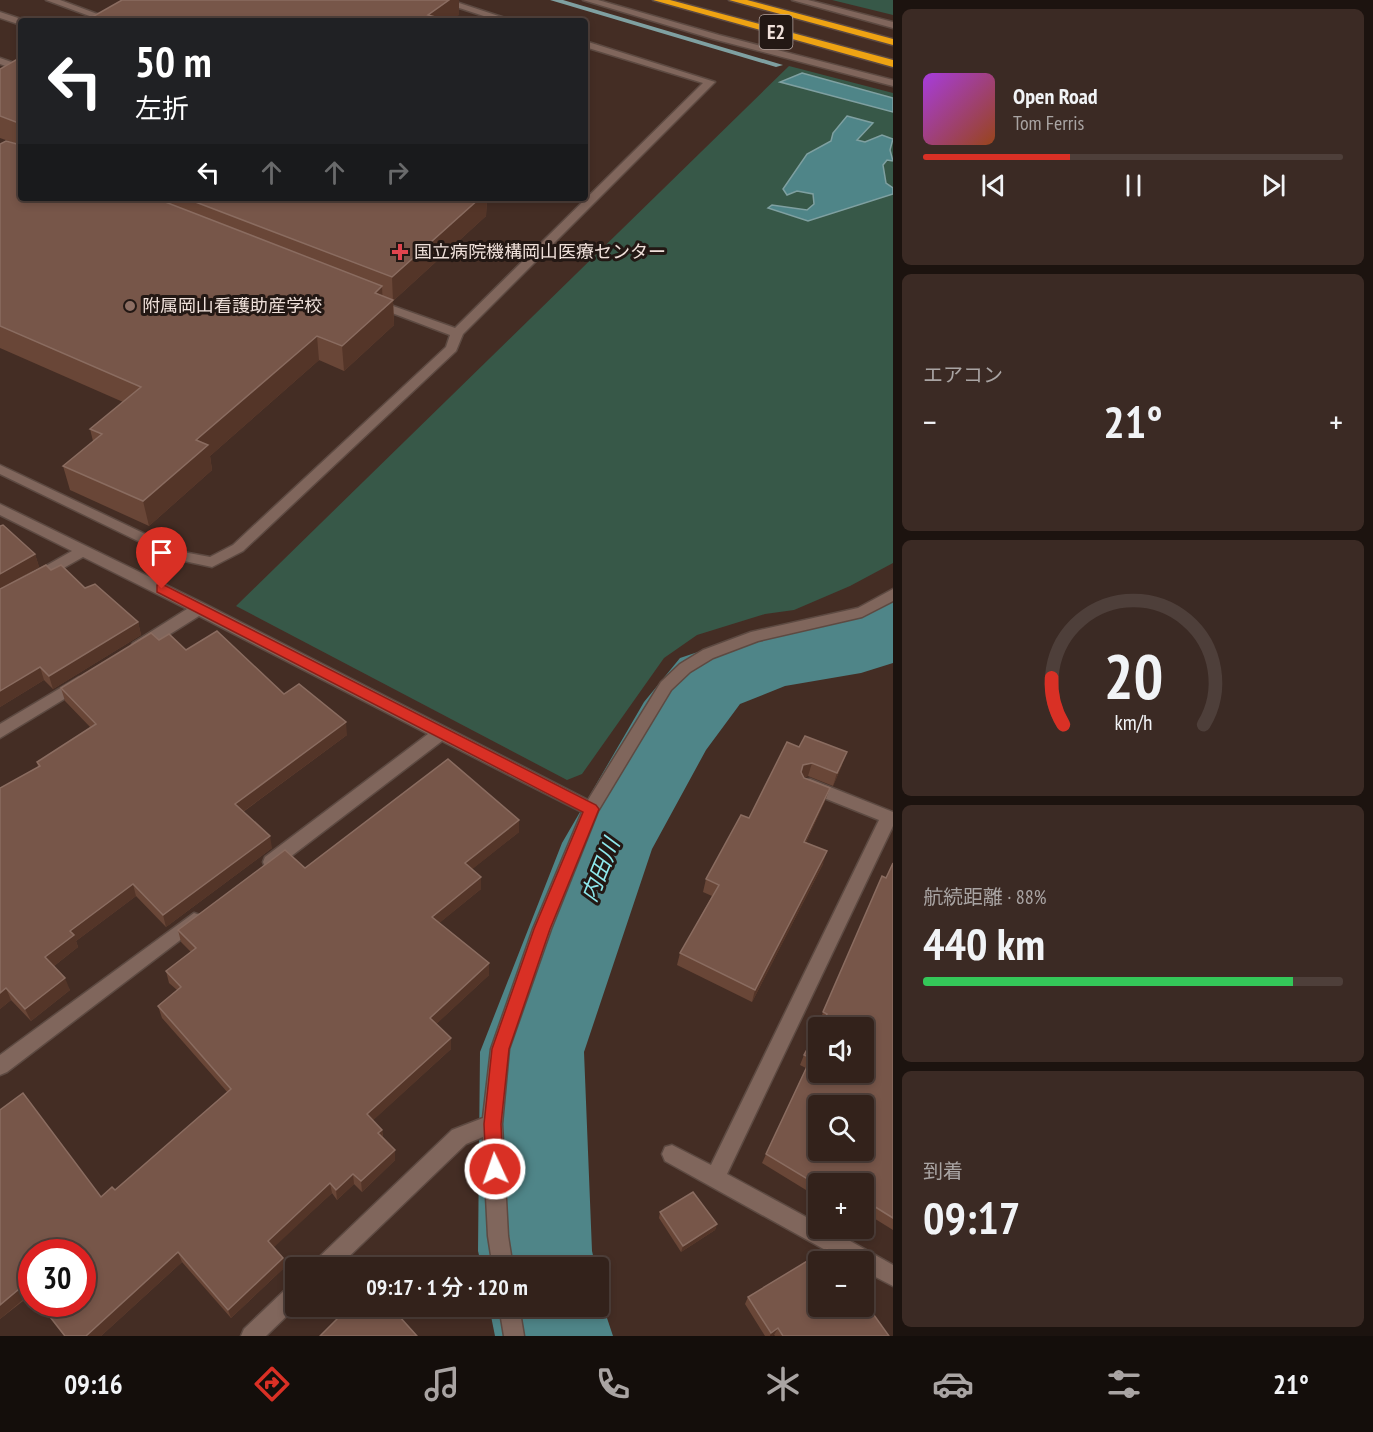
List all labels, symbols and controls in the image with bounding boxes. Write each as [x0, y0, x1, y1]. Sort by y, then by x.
road number: E2 [760, 15, 792, 49]
text: 50 m [135, 34, 212, 89]
icon: left [36, 42, 114, 120]
text: Open Road [1013, 82, 1098, 110]
text: 左折 [135, 91, 189, 125]
text: Tom Ferris [1013, 110, 1084, 136]
icon: left [192, 156, 225, 189]
icon: ahead [255, 156, 288, 189]
icon: ahead [318, 156, 351, 189]
icon: right [381, 156, 414, 189]
icon: previous [977, 169, 1010, 202]
icon: pause [1117, 169, 1150, 202]
icon: next [1257, 169, 1290, 202]
place label: 国立病院機構岡山医療センター [414, 240, 666, 263]
marker: 国立病院機構岡山医療センター [391, 243, 409, 261]
place label: 附属岡山看護助産学校 [142, 294, 322, 317]
marker: 附属岡山看護助産学校 [123, 299, 137, 313]
text: エアコン [923, 362, 1003, 388]
text: 21° [1103, 392, 1163, 450]
text: − [923, 400, 937, 443]
text: + [1329, 400, 1343, 443]
pin [136, 527, 187, 589]
icon: arrive [145, 536, 178, 569]
text: 20 [1103, 635, 1163, 716]
text: km/h [1114, 708, 1152, 736]
water label: 内田川 [575, 832, 626, 906]
text: 航続距離 · 88% [923, 884, 1046, 910]
text: 440 km [923, 914, 1045, 972]
map controls [808, 1017, 874, 1317]
button: sound [808, 1017, 874, 1083]
button: search [808, 1095, 874, 1161]
position arrow [463, 1137, 527, 1201]
text: 到着 [923, 1158, 963, 1184]
button: + [808, 1173, 874, 1239]
text: 09:17 [923, 1188, 1020, 1246]
speed limit sign: 30 [18, 1239, 96, 1317]
button: − [808, 1251, 874, 1317]
text: 09:17 · 1 分 · 120 m [366, 1273, 528, 1301]
icon: directions [251, 1363, 293, 1405]
icon: music [421, 1363, 463, 1405]
icon: phone [592, 1363, 634, 1405]
icon: climate [762, 1363, 804, 1405]
icon: car [932, 1363, 974, 1405]
icon: filters [1103, 1363, 1145, 1405]
text: 09:16 [64, 1367, 123, 1401]
text: 21° [1273, 1367, 1309, 1401]

